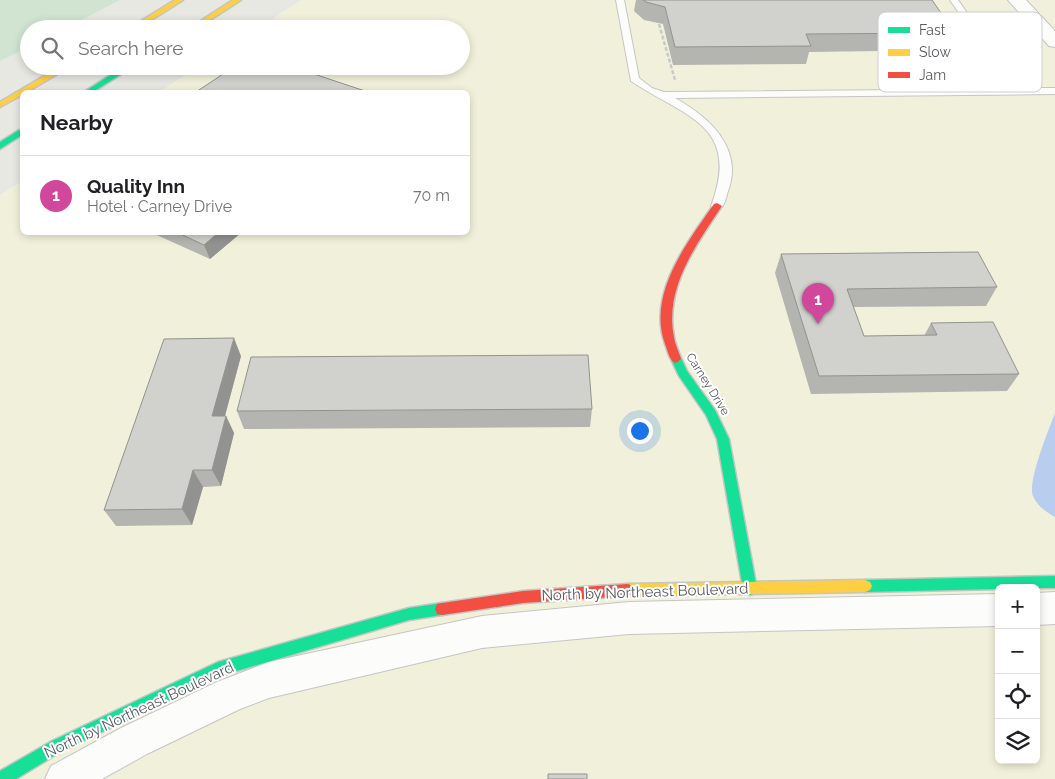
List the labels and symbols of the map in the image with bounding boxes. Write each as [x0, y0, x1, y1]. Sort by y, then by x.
legend [878, 12, 1042, 92]
text: Fast [919, 22, 946, 38]
text: Slow [919, 44, 951, 60]
text: Jam [919, 67, 946, 83]
pin: 1 [802, 283, 834, 324]
street label: Carney Drive [683, 350, 733, 418]
your location [627, 418, 653, 444]
street label: North by Northeast Boulevard [541, 579, 749, 605]
street label: North by Northeast Boulevard [41, 658, 237, 762]

